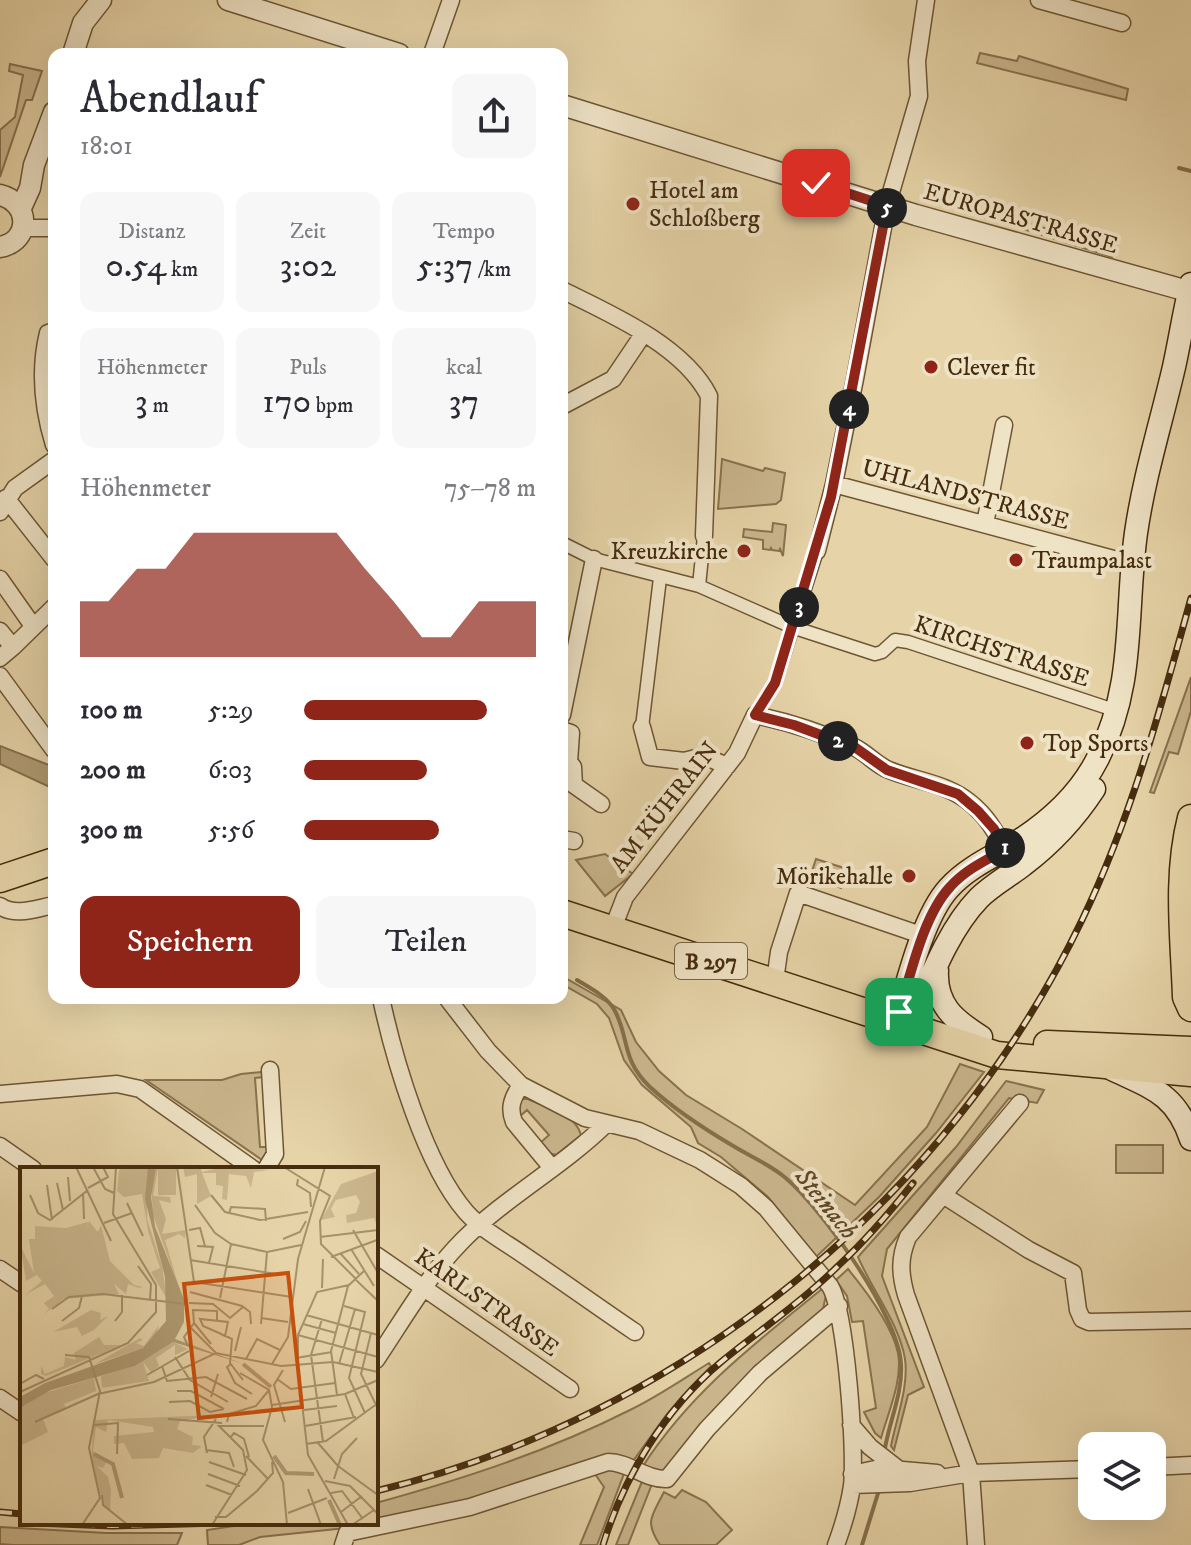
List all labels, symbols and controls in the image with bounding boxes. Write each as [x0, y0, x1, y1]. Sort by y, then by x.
text: Abendlauf [80, 72, 259, 127]
button: share [452, 74, 536, 158]
text: 18:01 [80, 130, 133, 163]
pin [782, 149, 850, 217]
icon: check [794, 161, 838, 205]
place label: Hotel am Schloßberg [649, 176, 760, 234]
street label: EUROPASTRASSE [920, 177, 1121, 261]
pin: 5 [867, 188, 907, 228]
text: 5 [882, 194, 892, 221]
marker: Hotel am Schloßberg [624, 195, 642, 213]
text: Distanz [119, 218, 185, 245]
text: Zeit [290, 218, 326, 245]
text: Tempo [433, 218, 495, 245]
text: 0.54 [106, 245, 166, 287]
text: 3:02 [280, 245, 336, 287]
text: 5:37 [417, 245, 473, 287]
text: km [166, 256, 198, 283]
text: /km [473, 256, 511, 283]
place label: Clever fit [947, 353, 1036, 383]
text: Höhenmeter [97, 354, 207, 381]
text: Puls [289, 354, 327, 381]
text: kcal [446, 354, 482, 381]
marker: Clever fit [922, 358, 940, 376]
text: 3 [135, 381, 148, 423]
text: 170 [262, 381, 311, 423]
text: 37 [449, 381, 479, 423]
pin: 4 [829, 389, 869, 429]
text: m [148, 392, 169, 419]
text: bpm [311, 392, 354, 419]
text: 4 [843, 395, 855, 422]
street label: UHLANDSTRASSE [859, 453, 1073, 537]
text: Höhenmeter [80, 472, 211, 505]
text: 75–78 m [444, 472, 536, 505]
place label: Kreuzkirche [611, 537, 728, 567]
marker: Kreuzkirche [735, 542, 753, 560]
place label: Traumpalast [1032, 546, 1152, 576]
marker: Traumpalast [1007, 551, 1025, 569]
pin: 3 [779, 587, 819, 627]
text: 3 [795, 593, 803, 620]
street label: KIRCHSTRASSE [910, 609, 1093, 694]
text: 100 m [80, 694, 143, 727]
text: 5:29 [208, 694, 253, 727]
pin: 2 [818, 721, 858, 761]
text: 2 [833, 727, 843, 754]
place label: Top Sports [1043, 729, 1148, 759]
marker: Top Sports [1018, 734, 1036, 752]
street label: AM KÜHRAIN [604, 736, 725, 879]
text: 200 m [80, 754, 146, 787]
text: 6:03 [208, 754, 252, 787]
text: 300 m [80, 814, 143, 847]
text: 5:56 [208, 814, 254, 847]
pin: 1 [985, 828, 1025, 868]
text: 1 [1001, 834, 1009, 861]
place label: Mörikehalle [776, 862, 893, 892]
marker: Mörikehalle [900, 867, 918, 885]
button: Speichern [80, 896, 300, 988]
button: Teilen [316, 896, 536, 988]
road number: B 297 [675, 943, 747, 979]
pin [865, 978, 933, 1046]
icon: arrive [877, 990, 921, 1034]
water label: Steinach [786, 1161, 865, 1247]
inset map [20, 1167, 378, 1525]
street label: KARLSTRASSE [408, 1242, 564, 1364]
map controls [1078, 1432, 1166, 1520]
button: layers [1078, 1432, 1166, 1520]

